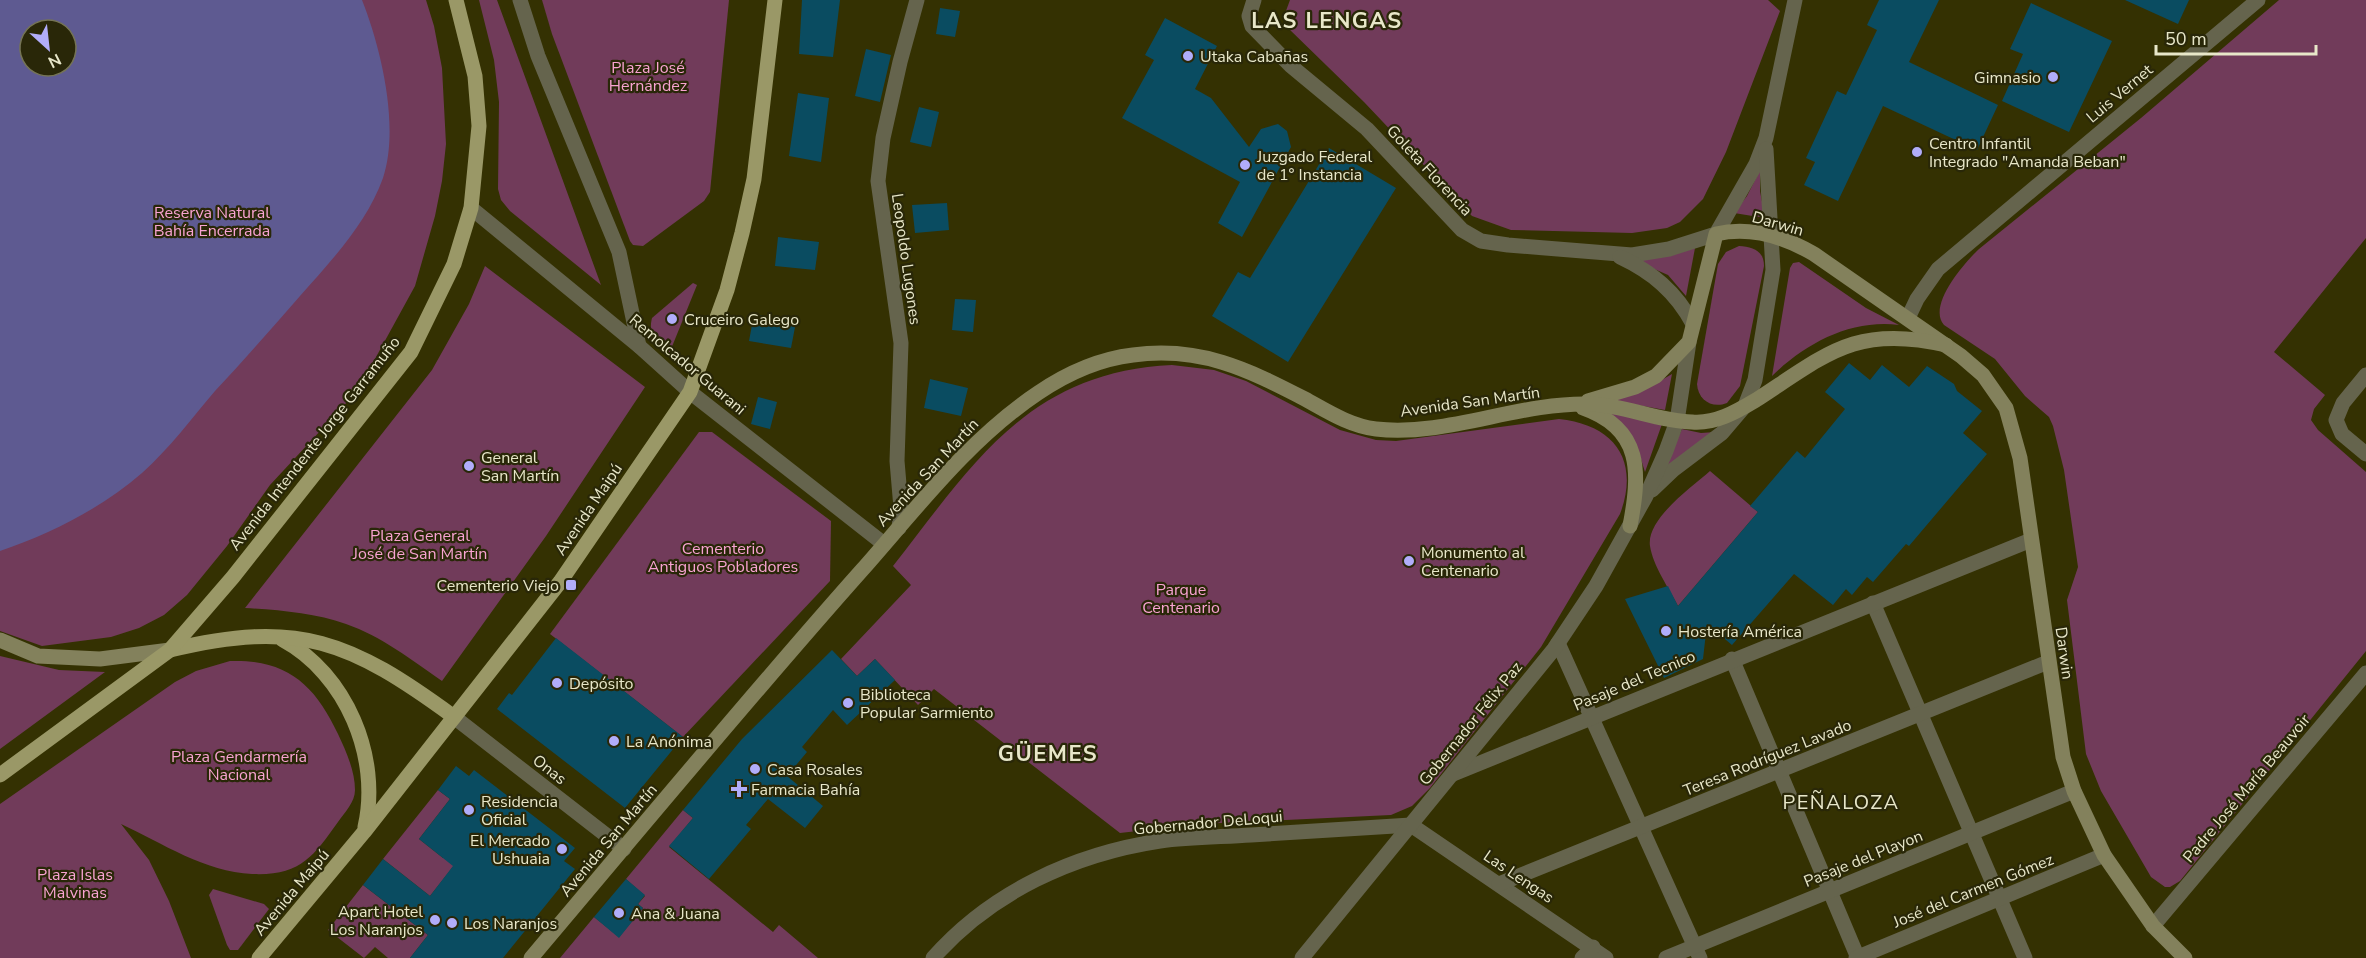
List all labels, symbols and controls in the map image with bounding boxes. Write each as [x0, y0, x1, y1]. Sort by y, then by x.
district label: LAS LENGAS [1251, 6, 1403, 36]
north arrow [18, 18, 78, 78]
scale bar [2156, 18, 2316, 56]
text: 50 m [2165, 27, 2207, 51]
place label: Utaka Cabañas [1200, 46, 1308, 68]
text: N [44, 48, 65, 73]
marker: Utaka Cabañas [1181, 49, 1195, 63]
park label: Plaza José Hernández [609, 57, 687, 97]
street label: Luis Vernet [2082, 59, 2158, 128]
place label: Gimnasio [1974, 67, 2041, 89]
marker: Gimnasio [2046, 70, 2060, 84]
street label: Goleta Florencia [1381, 120, 1477, 221]
place label: Centro Infantil Integrado "Amanda Beban" [1929, 133, 2126, 173]
marker: Centro Infantil Integrado "Amanda Beban" [1910, 145, 1924, 159]
place label: Juzgado Federal de 1° Instancia [1256, 146, 1373, 186]
marker: Juzgado Federal de 1° Instancia [1238, 158, 1252, 172]
street label: Leopoldo Lugones [886, 192, 926, 326]
park label: Reserva Natural Bahía Encerrada [154, 202, 270, 242]
street label: Darwin [1749, 206, 1806, 242]
street label: Remolcador Guarani [624, 309, 750, 420]
place label: Cruceiro Galego [684, 309, 799, 331]
marker: Cruceiro Galego [665, 312, 679, 326]
street label: Avenida Intendente Jorge Garramuño [224, 332, 405, 555]
street label: Avenida San Martín [1399, 381, 1541, 423]
street label: Avenida San Martín [872, 414, 984, 532]
place label: General San Martín [481, 447, 559, 487]
marker: General San Martín [462, 459, 476, 473]
street label: Avenida Maipú [550, 459, 628, 560]
park label: Plaza General José de San Martín [352, 525, 487, 565]
park label: Cementerio Antiguos Pobladores [648, 538, 798, 578]
place label: Monumento al Centenario [1421, 542, 1525, 582]
marker: Monumento al Centenario [1402, 554, 1416, 568]
place label: Cementerio Viejo [437, 575, 559, 597]
marker: Cementerio Viejo [564, 578, 578, 592]
park label: Parque Centenario [1142, 579, 1220, 619]
place label: Hostería América [1678, 621, 1802, 643]
marker: Hostería América [1659, 624, 1673, 638]
street label: Darwin [2049, 625, 2079, 681]
street label: Pasaje del Tecnico [1570, 645, 1699, 717]
street label: Gobernador Félix Paz [1414, 657, 1528, 790]
place label: Depósito [569, 673, 634, 695]
marker: Depósito [550, 676, 564, 690]
place label: Biblioteca Popular Sarmiento [860, 684, 994, 724]
marker: Biblioteca Popular Sarmiento [841, 696, 855, 710]
street label: Padre José María Beauvoir [2178, 709, 2316, 868]
street label: Teresa Rodríguez Lavado [1680, 714, 1855, 802]
place label: La Anónima [626, 731, 712, 753]
marker: La Anónima [607, 734, 621, 748]
district label: GÜEMES [998, 739, 1098, 769]
park label: Plaza Gendarmería Nacional [171, 746, 307, 786]
street label: Onas [528, 750, 571, 790]
place label: Casa Rosales [767, 759, 863, 781]
marker: Casa Rosales [748, 762, 762, 776]
place label: Farmacia Bahía [751, 779, 860, 801]
street label: Avenida San Martín [555, 780, 662, 902]
marker: Farmacia Bahía [732, 782, 746, 796]
district label: PEÑALOZA [1782, 789, 1900, 816]
place label: Residencia Oficial [481, 791, 558, 831]
marker: Residencia Oficial [462, 803, 476, 817]
street label: Gobernador DeLoqui [1133, 806, 1284, 840]
street label: Pasaje del Playon [1800, 825, 1926, 893]
place label: El Mercado Ushuaia [470, 830, 550, 870]
marker: El Mercado Ushuaia [555, 842, 569, 856]
street label: Avenida Maipú [249, 845, 335, 941]
street label: Las Lengas [1479, 845, 1558, 909]
street label: José del Carmen Gómez [1889, 849, 2057, 934]
park label: Plaza Islas Malvinas [37, 864, 113, 904]
place label: Apart Hotel Los Naranjos [330, 901, 423, 941]
place label: Ana & Juana [631, 903, 720, 925]
marker: Ana & Juana [612, 906, 626, 920]
marker: Apart Hotel Los Naranjos [428, 913, 442, 927]
place label: Los Naranjos [464, 913, 557, 935]
marker: Los Naranjos [445, 916, 459, 930]

